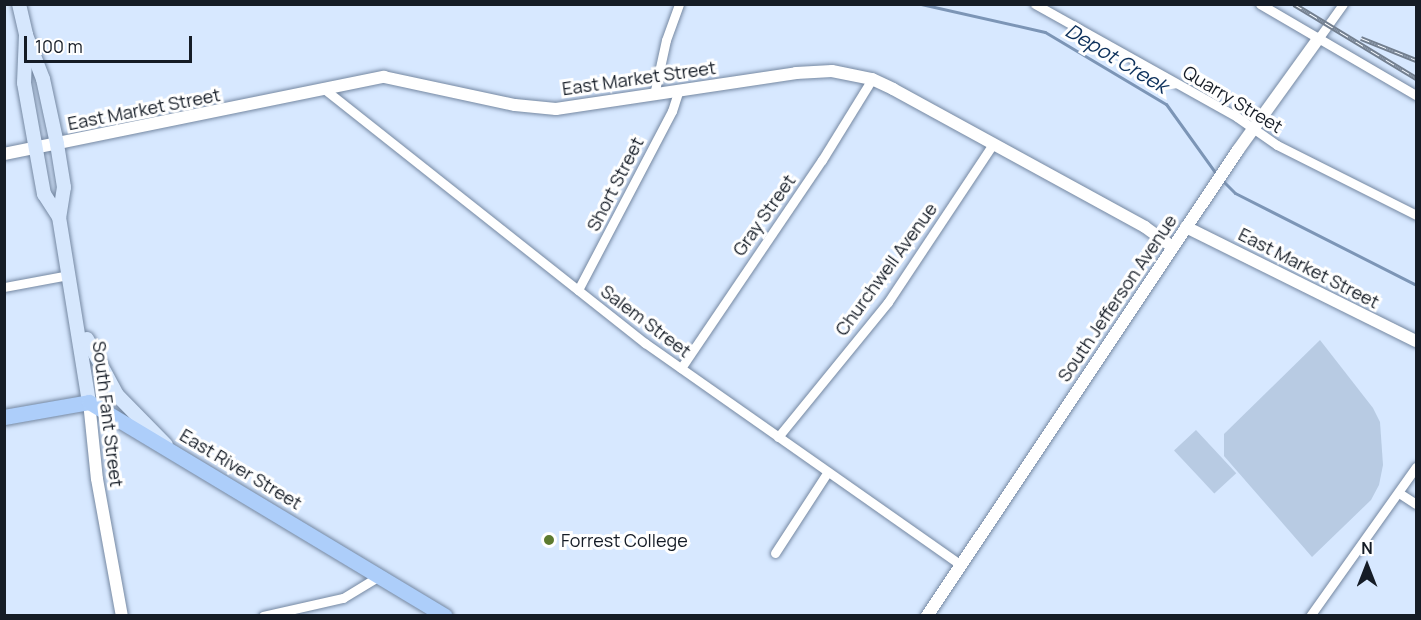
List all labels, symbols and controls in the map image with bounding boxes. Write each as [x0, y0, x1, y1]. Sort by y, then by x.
water label: Depot Creek [1061, 18, 1173, 98]
scale bar [27, 24, 195, 62]
text: 100 m [35, 34, 83, 58]
street label: East Market Street [561, 57, 717, 99]
street label: Quarry Street [1179, 61, 1287, 137]
street label: East Market Street [66, 84, 222, 134]
street label: Short Street [582, 133, 648, 235]
street label: Gray Street [728, 170, 800, 260]
street label: Churchwell Avenue [831, 198, 941, 340]
street label: South Jefferson Avenue [1053, 210, 1181, 386]
street label: East Market Street [1235, 223, 1383, 313]
street label: Salem Street [597, 280, 695, 362]
street label: South Fant Street [88, 340, 128, 488]
street label: East River Street [176, 424, 306, 514]
place label: Forrest College [561, 529, 688, 551]
marker: Forrest College [542, 533, 556, 547]
north arrow [1337, 536, 1397, 596]
text: N [1361, 537, 1373, 559]

